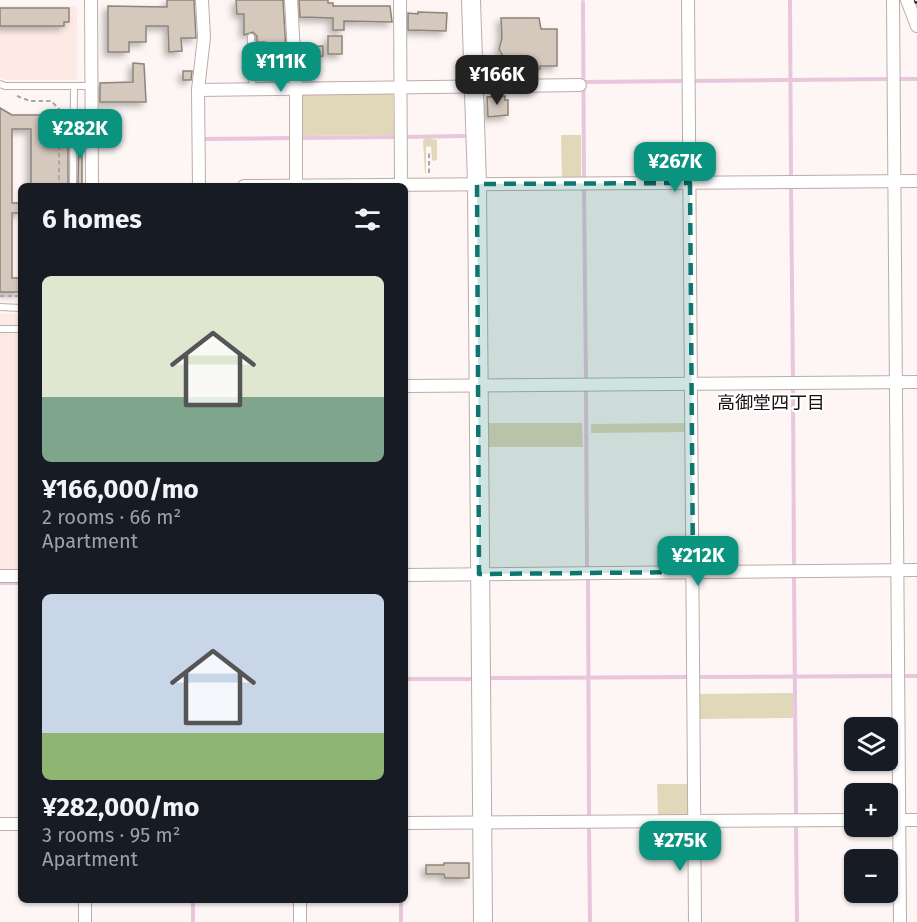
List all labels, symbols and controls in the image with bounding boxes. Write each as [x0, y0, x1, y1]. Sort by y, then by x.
pin: ¥111K [239, 42, 323, 93]
text: ¥111K [256, 49, 306, 73]
pin: ¥166K [455, 55, 539, 106]
text: ¥166K [469, 62, 525, 86]
pin: ¥282K [38, 109, 122, 160]
text: ¥282K [52, 116, 108, 140]
pin: ¥267K [633, 142, 717, 193]
text: ¥267K [648, 149, 702, 173]
icon: filters [351, 203, 384, 236]
text: 6 homes [42, 204, 142, 235]
icon: home [159, 315, 267, 423]
district label: 高御堂四丁目 [717, 392, 825, 414]
text: ¥166,000/mo [42, 474, 199, 505]
text: 2 rooms · 66 m² [42, 505, 181, 529]
text: Apartment [42, 529, 138, 553]
pin: ¥212K [656, 536, 740, 587]
text: ¥212K [671, 543, 725, 567]
icon: home [159, 633, 267, 741]
map controls [844, 717, 898, 903]
button: layers [844, 717, 898, 771]
button: + [844, 783, 898, 837]
text: ¥282,000/mo [42, 792, 200, 823]
pin: ¥275K [638, 821, 722, 872]
text: 3 rooms · 95 m² [42, 823, 181, 847]
text: ¥275K [653, 828, 707, 852]
text: Apartment [42, 847, 138, 871]
button: − [844, 849, 898, 903]

